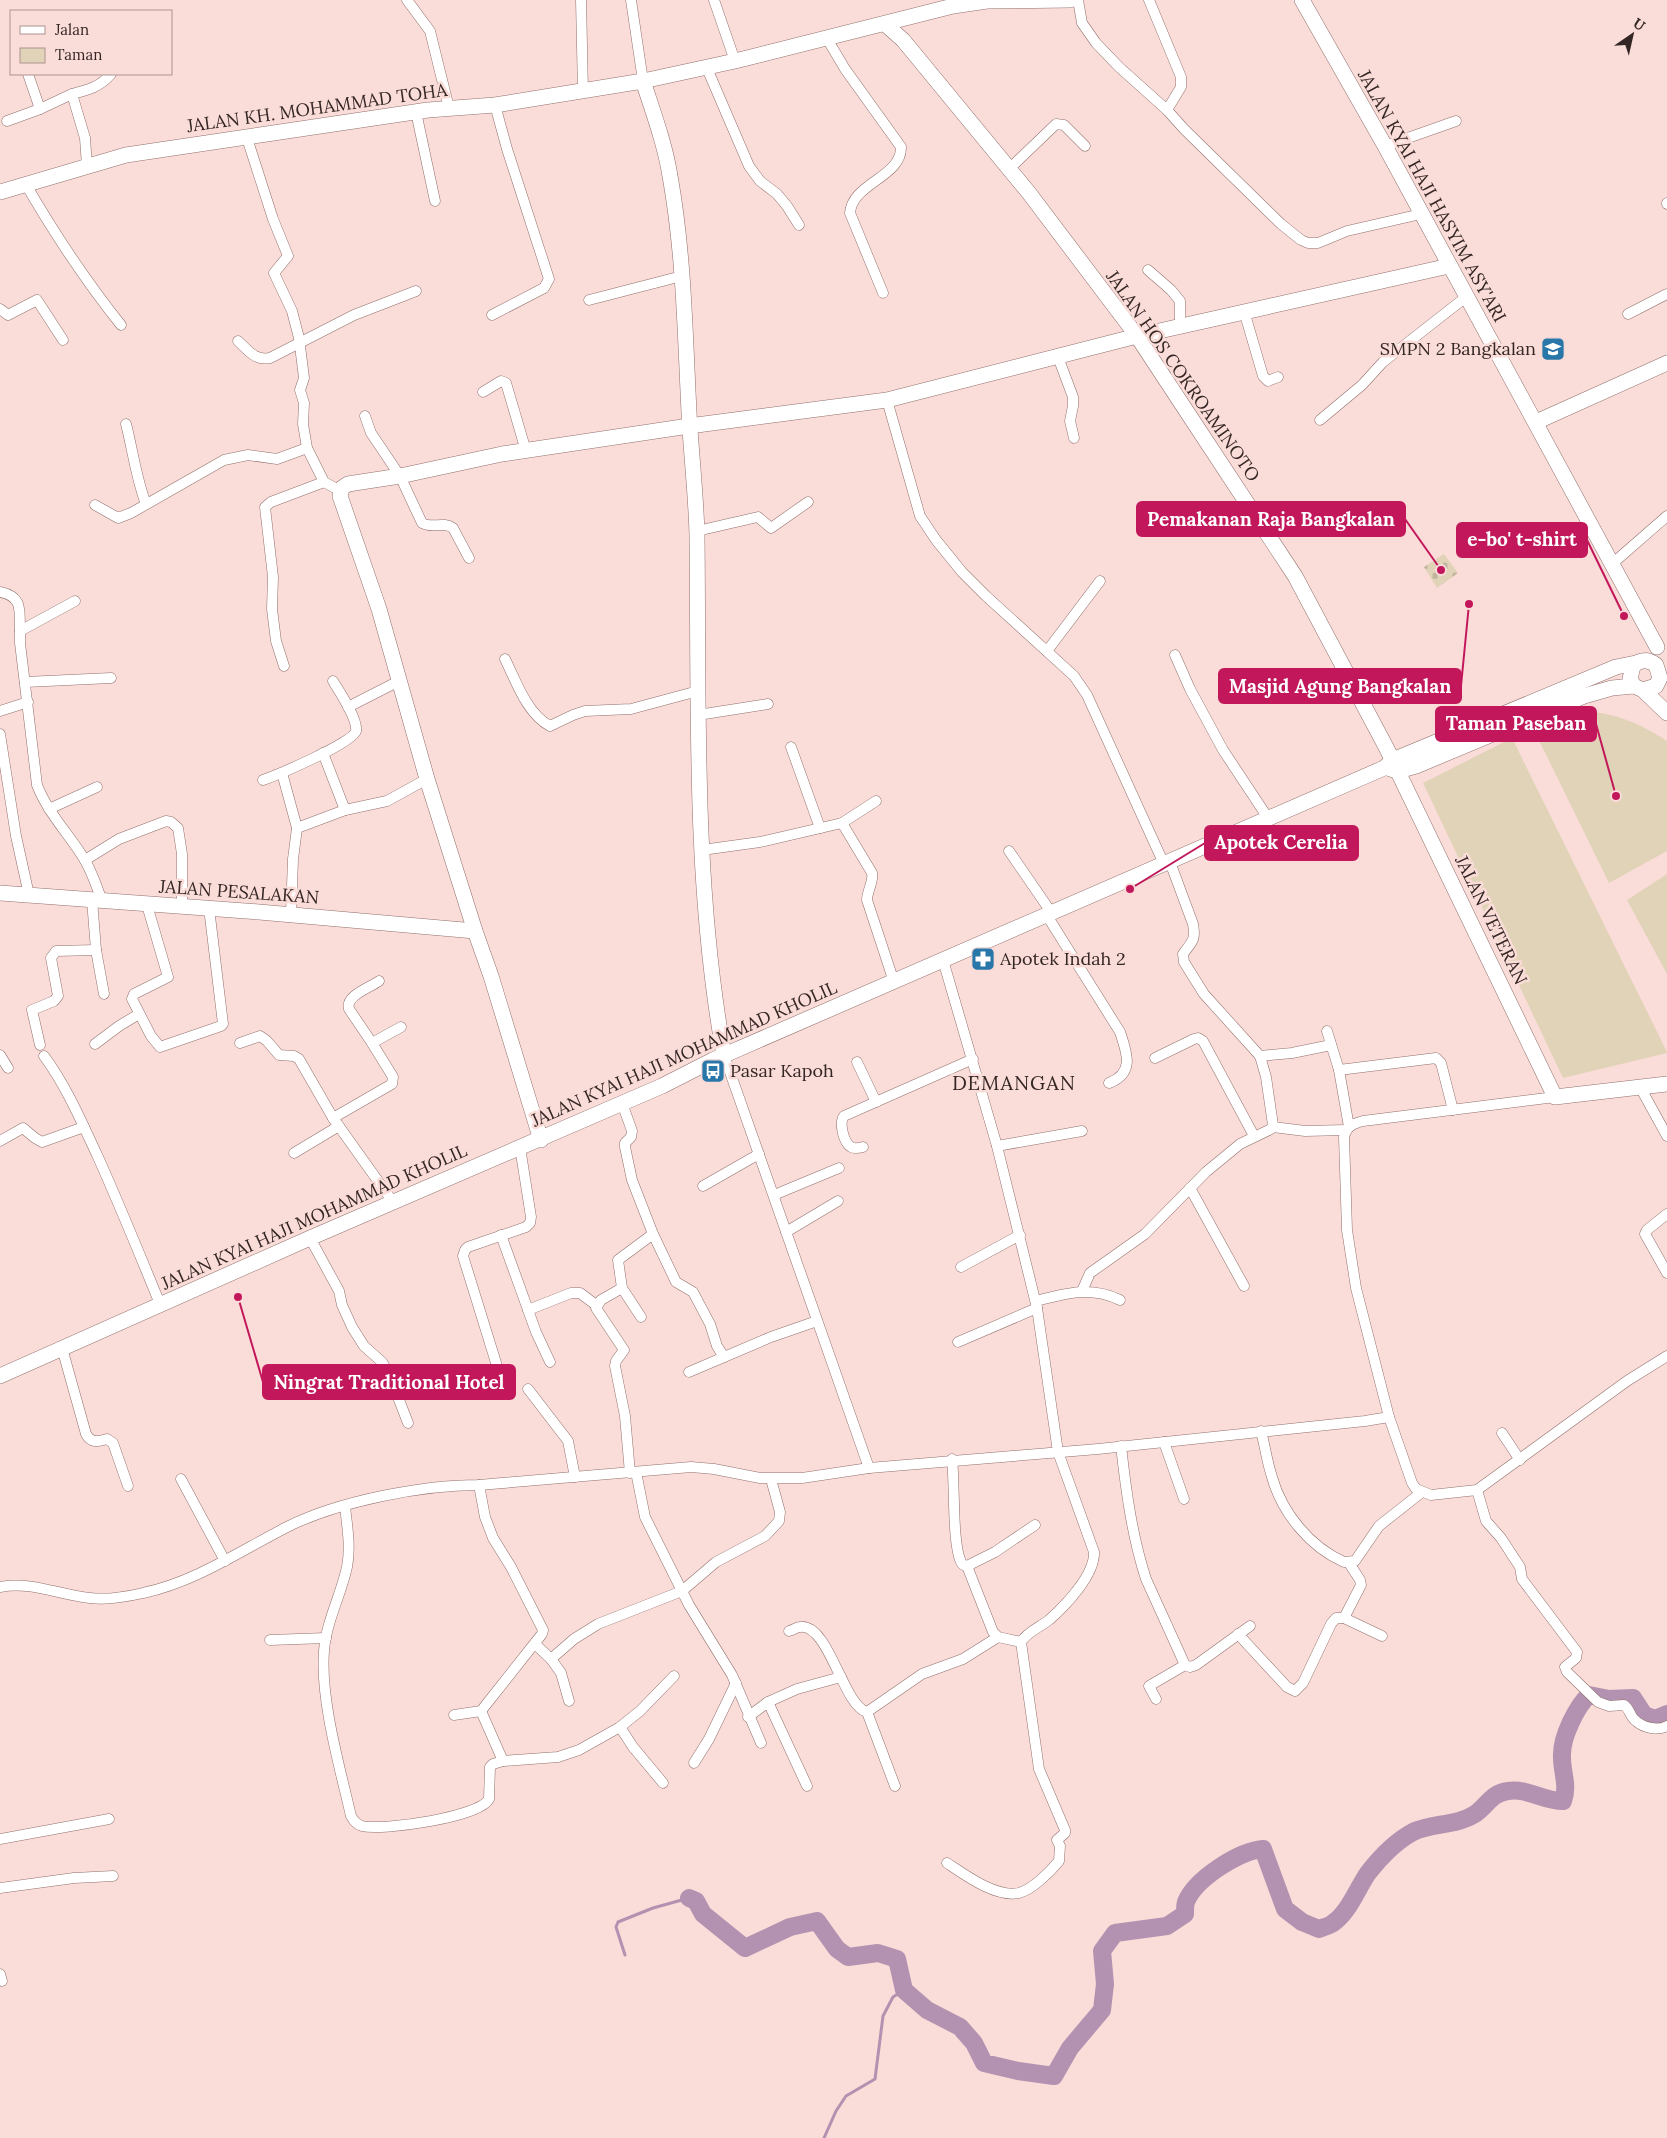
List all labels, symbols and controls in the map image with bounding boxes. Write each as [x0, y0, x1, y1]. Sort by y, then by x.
legend [10, 10, 172, 75]
north arrow [1607, 10, 1657, 60]
text: U [1630, 14, 1649, 35]
text: Jalan [54, 20, 89, 39]
text: Taman [55, 45, 102, 64]
street label: JALAN KYAI HAJI HASYIM ASY'ARI [1353, 65, 1512, 326]
street label: JALAN KH. MOHAMMAD TOHA [184, 78, 449, 137]
street label: JALAN HOS COKROAMINOTO [1101, 265, 1265, 486]
school or university icon: SMPN 2 Bangkalan [1540, 336, 1566, 362]
place label: SMPN 2 Bangkalan [1380, 337, 1536, 360]
callout: Pemakanan Raja Bangkalan [1137, 502, 1405, 536]
text: Pemakanan Raja Bangkalan [1147, 507, 1395, 531]
callout: e-bo' t-shirt [1457, 523, 1587, 557]
text: e-bo' t-shirt [1467, 527, 1578, 551]
callout: Masjid Agung Bangkalan [1219, 669, 1461, 703]
text: Masjid Agung Bangkalan [1229, 674, 1451, 698]
callout: Taman Paseban [1436, 707, 1596, 741]
text: Taman Paseban [1446, 711, 1586, 735]
callout: Apotek Cerelia [1205, 826, 1358, 860]
text: Apotek Cerelia [1214, 830, 1348, 854]
street label: JALAN VETERAN [1450, 851, 1533, 988]
street label: JALAN PESALAKAN [157, 874, 320, 909]
pharmacy icon: Apotek Indah 2 [970, 946, 996, 972]
place label: Apotek Indah 2 [999, 947, 1126, 970]
street label: JALAN KYAI HAJI MOHAMMAD KHOLIL [526, 975, 841, 1132]
bus stop icon: Pasar Kapoh [700, 1058, 726, 1084]
place label: Pasar Kapoh [730, 1059, 834, 1082]
district label: DEMANGAN [952, 1070, 1076, 1095]
street label: JALAN KYAI HAJI MOHAMMAD KHOLIL [156, 1138, 471, 1295]
callout: Ningrat Traditional Hotel [263, 1365, 515, 1399]
text: Ningrat Traditional Hotel [273, 1370, 505, 1394]

